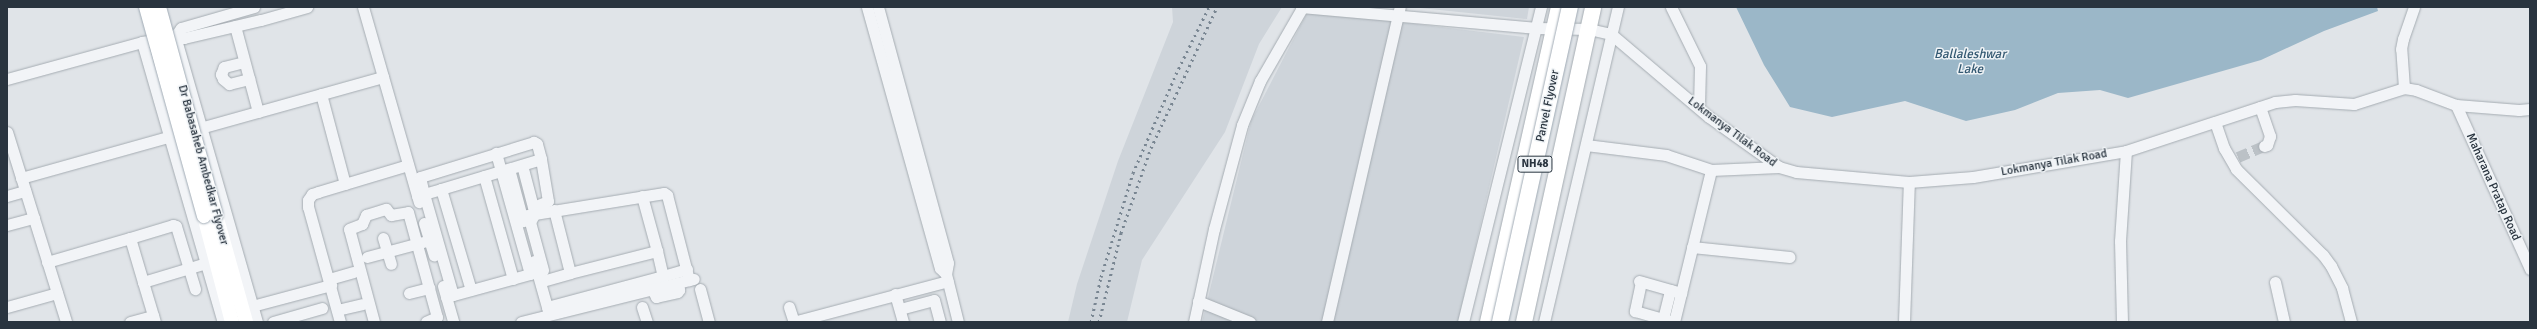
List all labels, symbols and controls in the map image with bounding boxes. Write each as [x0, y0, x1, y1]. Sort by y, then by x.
water label: Ballaleshwar Lake [1934, 47, 2006, 78]
street label: Panvel Flyover [1533, 69, 1563, 143]
street label: Dr Babasaheb Ambedkar Flyover [175, 83, 231, 247]
street label: Lokmanya Tilak Road [1685, 94, 1779, 170]
street label: Maharana Pratap Road [2463, 131, 2523, 243]
street label: Lokmanya Tilak Road [2000, 147, 2108, 179]
road number: NH48 [1517, 155, 1553, 173]

